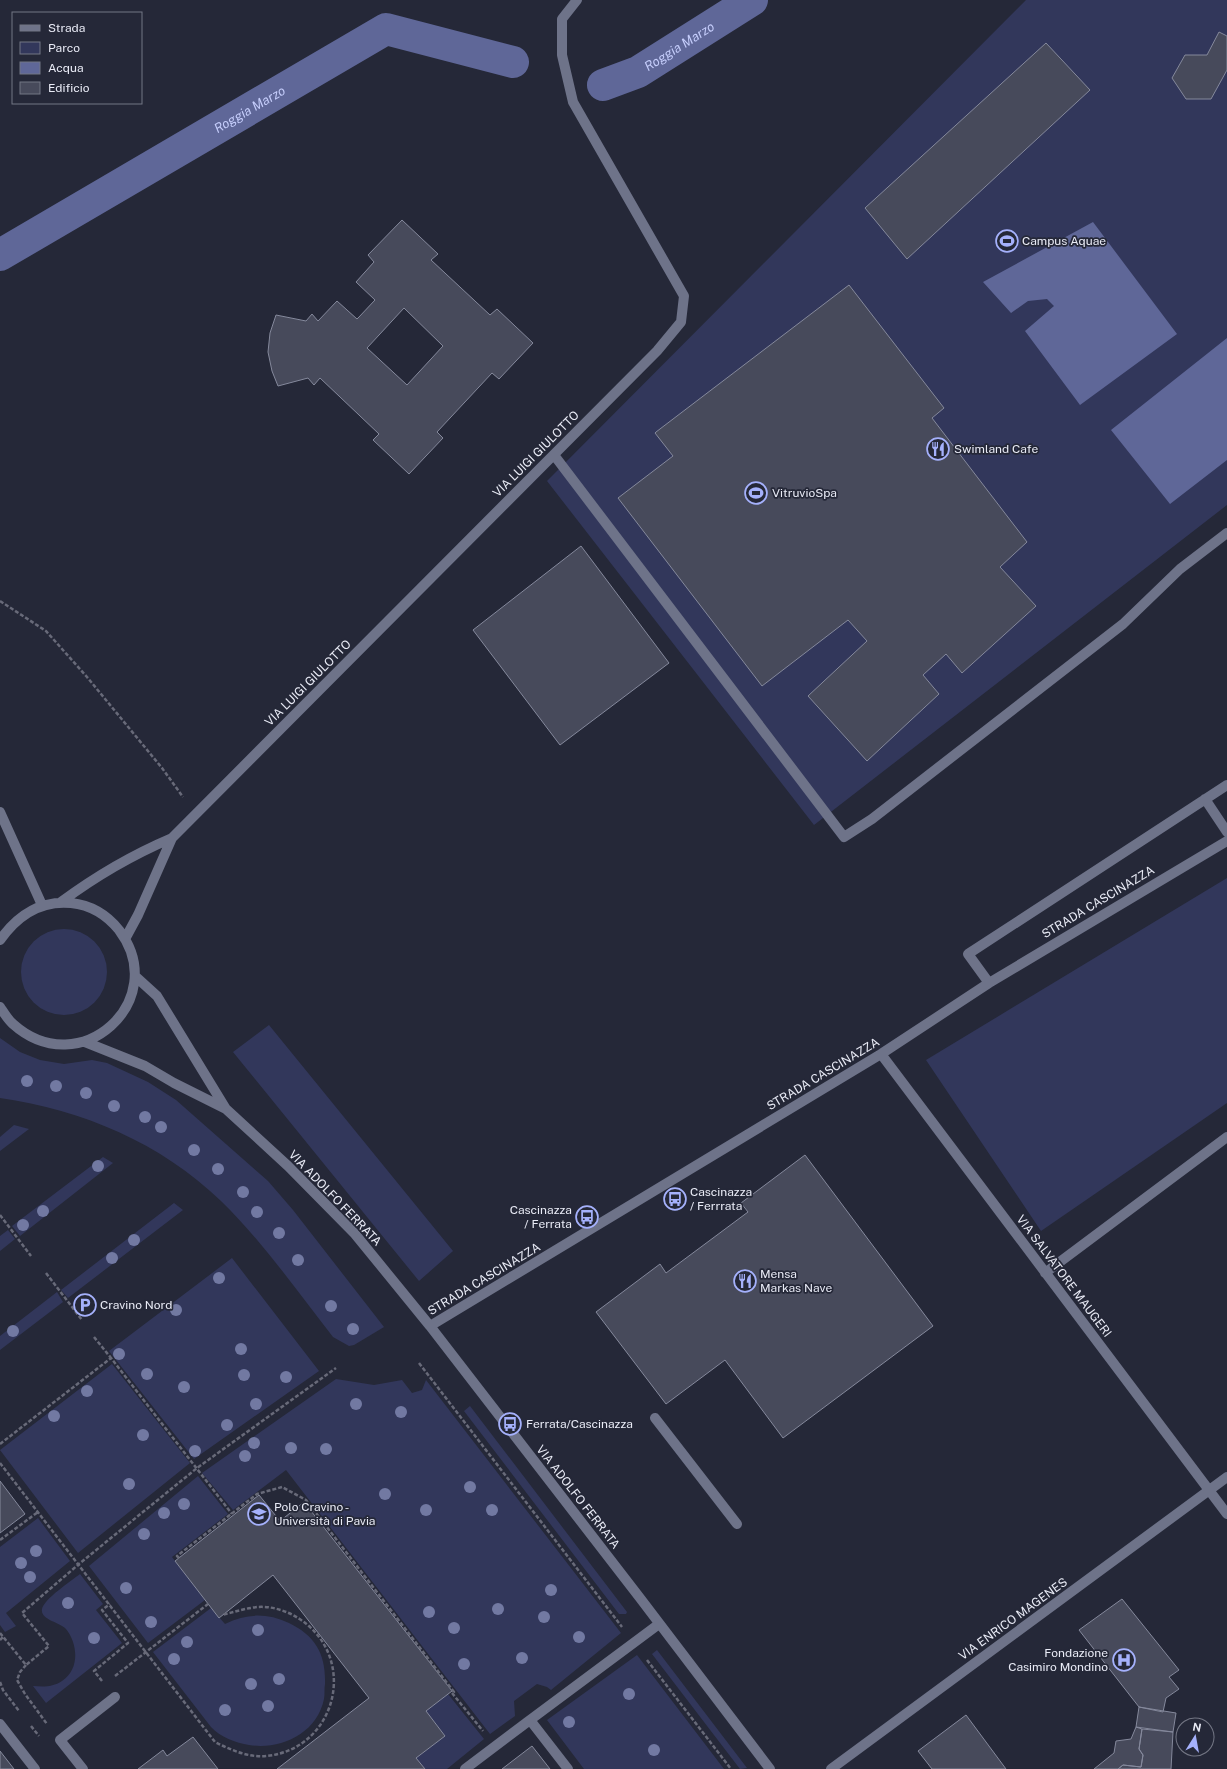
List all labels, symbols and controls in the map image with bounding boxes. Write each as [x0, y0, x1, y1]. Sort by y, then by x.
legend [12, 12, 142, 104]
water label: Roggia Marzo [641, 18, 717, 74]
text: Strada [48, 21, 85, 35]
text: Parco [48, 41, 80, 55]
text: Acqua [48, 61, 84, 75]
text: Edificio [48, 81, 90, 95]
water label: Roggia Marzo [211, 82, 288, 136]
sports icon: Campus Aquae [994, 228, 1020, 254]
place label: Campus Aquae [1022, 234, 1106, 248]
street label: VIA LUIGI GIULOTTO [490, 408, 582, 500]
restaurant icon: Swimland Cafe [925, 436, 951, 462]
place label: Swimland Cafe [954, 442, 1038, 456]
sports icon: VitruvioSpa [743, 480, 769, 506]
place label: VitruvioSpa [772, 486, 837, 500]
street label: VIA LUIGI GIULOTTO [262, 637, 354, 729]
street label: STRADA CASCINAZZA [1039, 863, 1157, 941]
street label: STRADA CASCINAZZA [764, 1035, 882, 1113]
street label: VIA ADOLFO FERRATA [286, 1147, 385, 1249]
place label: Cascinazza / Ferrrata [690, 1185, 752, 1213]
bus stop icon: Cascinazza / Ferrrata [662, 1186, 688, 1212]
place label: Cascinazza / Ferrata [510, 1203, 572, 1231]
bus stop icon: Cascinazza / Ferrata [574, 1204, 600, 1230]
street label: VIA SALVATORE MAUGERI [1014, 1212, 1114, 1340]
street label: STRADA CASCINAZZA [425, 1240, 543, 1318]
place label: Mensa Markas Nave [760, 1267, 832, 1295]
restaurant icon: Mensa Markas Nave [732, 1268, 758, 1294]
parking icon: Cravino Nord [72, 1292, 98, 1318]
place label: Cravino Nord [100, 1298, 172, 1312]
bus stop icon: Ferrata/Cascinazza [497, 1411, 523, 1437]
place label: Ferrata/Cascinazza [526, 1417, 633, 1431]
street label: VIA ADOLFO FERRATA [533, 1443, 623, 1552]
place label: Polo Cravino - Università di Pavia [274, 1500, 376, 1528]
school or university icon: Polo Cravino - Università di Pavia [246, 1501, 272, 1527]
street label: VIA ENRICO MAGENES [956, 1575, 1070, 1663]
place label: Fondazione Casimiro Mondino [1008, 1646, 1108, 1674]
hospital icon: Fondazione Casimiro Mondino [1111, 1647, 1137, 1673]
north arrow [1175, 1717, 1215, 1757]
text: N [1192, 1720, 1202, 1734]

